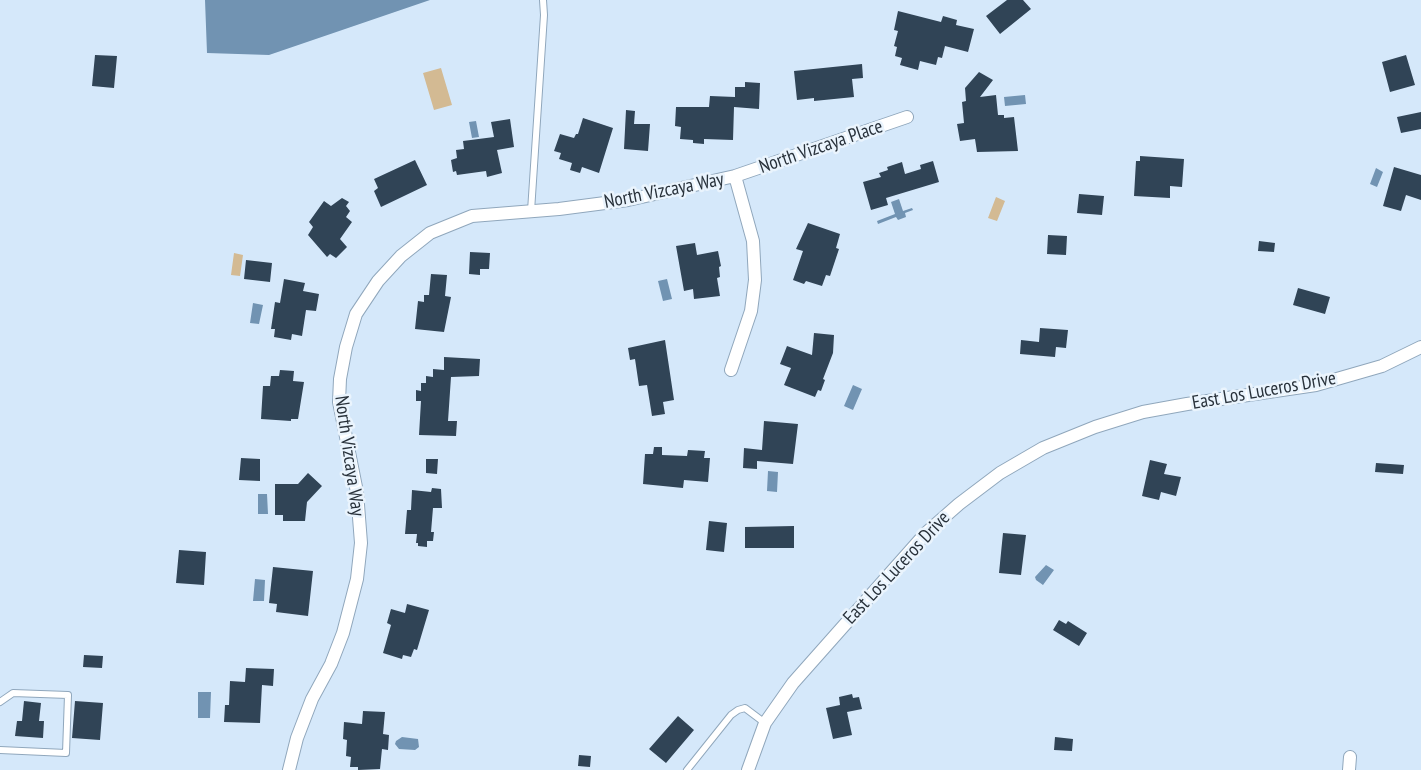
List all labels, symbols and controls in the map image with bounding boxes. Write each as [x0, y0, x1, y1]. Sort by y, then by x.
street label: North Vizcaya Place [756, 115, 886, 179]
street label: North Vizcaya Way [602, 168, 726, 214]
street label: East Los Luceros Drive [1190, 367, 1338, 415]
street label: North Vizcaya Way [329, 394, 369, 518]
street label: East Los Luceros Drive [839, 507, 955, 629]

